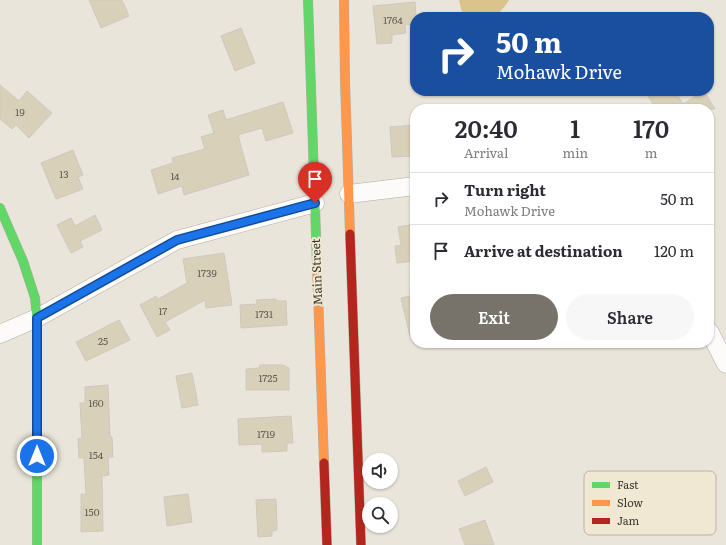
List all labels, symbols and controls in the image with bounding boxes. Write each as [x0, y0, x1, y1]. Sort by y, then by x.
house number: 1764 [383, 12, 403, 27]
text: 50 m [496, 20, 562, 62]
icon: right [430, 28, 482, 80]
text: Mohawk Drive [496, 58, 622, 85]
house number: 19 [15, 104, 25, 119]
text: 20:40 [455, 110, 518, 145]
text: 1 [570, 110, 580, 145]
text: 170 [633, 110, 669, 145]
text: Arrival [464, 143, 508, 162]
text: min [563, 143, 588, 162]
text: m [645, 143, 657, 162]
pin [298, 162, 332, 203]
house number: 13 [59, 166, 69, 181]
house number: 14 [170, 168, 180, 183]
icon: arrive [304, 168, 326, 190]
text: Turn right [464, 178, 546, 201]
text: 50 m [660, 187, 694, 210]
icon: right [430, 188, 452, 210]
text: Mohawk Drive [464, 201, 555, 220]
street label: Main Street [306, 238, 326, 306]
text: Arrive at destination [464, 239, 623, 262]
text: 120 m [654, 239, 694, 262]
icon: arrive [430, 240, 452, 262]
house number: 1739 [197, 265, 217, 280]
button: Exit [430, 294, 558, 340]
button: Share [566, 294, 694, 340]
house number: 17 [159, 303, 167, 318]
house number: 1731 [255, 306, 273, 321]
house number: 25 [98, 333, 108, 348]
house number: 1725 [259, 370, 278, 385]
house number: 160 [88, 395, 104, 410]
house number: 1719 [257, 426, 275, 441]
position arrow [16, 435, 58, 477]
house number: 154 [89, 447, 104, 462]
map controls [362, 453, 398, 533]
button: sound [362, 453, 398, 489]
legend [584, 471, 716, 535]
text: Fast [617, 476, 639, 492]
text: Slow [617, 494, 643, 510]
button: search [362, 497, 398, 533]
house number: 150 [85, 504, 100, 519]
text: Jam [617, 512, 640, 528]

